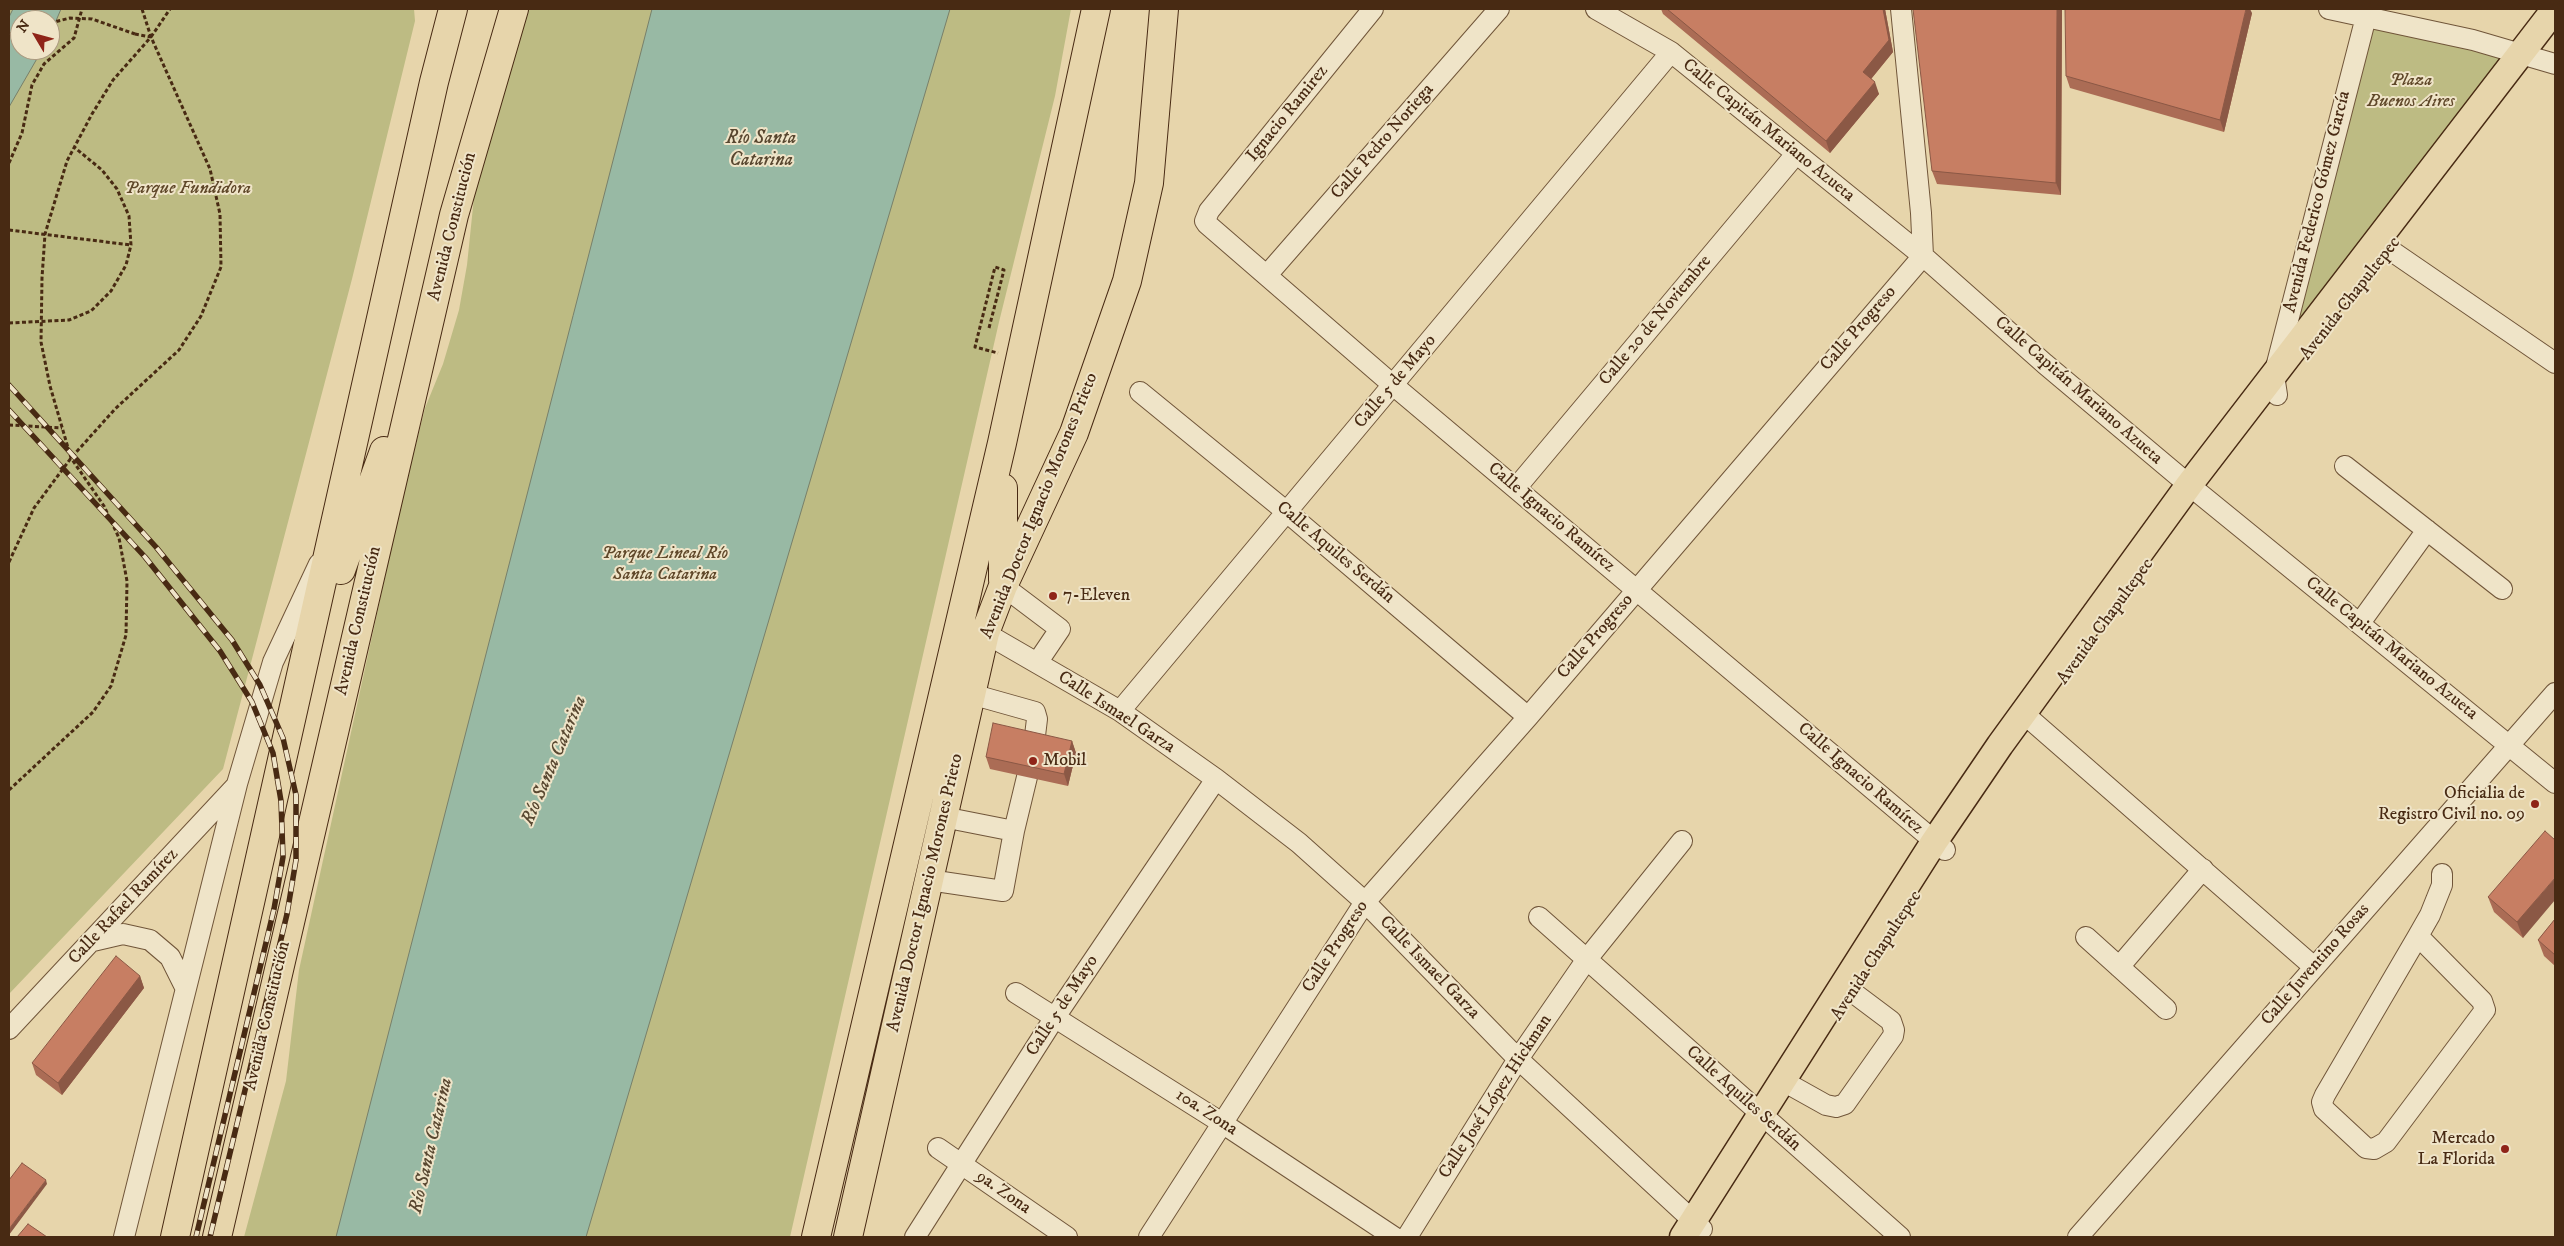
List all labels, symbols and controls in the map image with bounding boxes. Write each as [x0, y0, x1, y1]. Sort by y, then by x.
north arrow [10, 10, 60, 60]
text: N [13, 17, 34, 37]
street label: Calle Capitán Mariano Azueta [1677, 55, 1859, 207]
street label: Ignacio Ramirez [1242, 61, 1334, 167]
park label: Plaza Buenos Aires [2367, 70, 2455, 112]
street label: Calle Pedro Noriega [1327, 80, 1439, 204]
street label: Avenida Federico Gómez García [2280, 89, 2356, 315]
water label: Río Santa Catarina [726, 128, 796, 172]
street label: Avenida Constitución [424, 150, 482, 304]
park label: Parque Fundidora [125, 178, 251, 200]
street label: Avenida Chapultepec [2296, 233, 2406, 365]
street label: Calle 20 de Noviembre [1595, 251, 1717, 391]
street label: Calle Progreso [1816, 282, 1902, 376]
street label: Calle Capitán Mariano Azueta [1990, 312, 2166, 470]
street label: Calle 5 de Mayo [1350, 331, 1442, 433]
street label: Avenida Doctor Ignacio Morones Prieto [977, 370, 1103, 642]
street label: Calle Ignacio Ramírez [1483, 458, 1619, 578]
street label: Calle Aquiles Serdán [1272, 497, 1398, 609]
park label: Parque Lineal Río Santa Catarina [602, 543, 728, 586]
street label: Avenida Constitución [331, 544, 387, 698]
street label: Avenida Chapultepec [2053, 555, 2159, 689]
street label: Calle Capitán Mariano Azueta [2300, 573, 2482, 725]
place label: 7-Eleven [1063, 585, 1130, 607]
marker: 7-Eleven [1047, 590, 1059, 602]
street label: Calle Progreso [1553, 590, 1639, 684]
street label: Calle Ismael Garza [1053, 667, 1179, 759]
water label: Río Santa Catarina [517, 693, 593, 829]
street label: Calle Ignacio Ramírez [1793, 718, 1927, 840]
place label: Mobil [1043, 750, 1086, 772]
street label: Avenida Doctor Ignacio Morones Prieto [883, 752, 969, 1034]
marker: Mobil [1027, 755, 1039, 767]
place label: Oficialia de Registro Civil no. 09 [2378, 783, 2525, 826]
marker: Oficialia de Registro Civil no. 09 [2529, 798, 2541, 810]
street label: Calle Rafael Ramírez [65, 844, 183, 970]
street label: Avenida Chapultepec [1827, 887, 1927, 1025]
street label: Calle Progreso [1298, 897, 1374, 997]
street label: Calle Juventino Rosas [2257, 900, 2375, 1030]
street label: Calle Ismael Garza [1374, 912, 1484, 1024]
street label: Avenida Constitución [240, 939, 296, 1093]
street label: Calle 5 de Mayo [1022, 951, 1104, 1061]
street label: Calle José López Hickman [1435, 1011, 1557, 1183]
street label: Calle Aquiles Serdán [1681, 1042, 1805, 1156]
water label: Río Santa Catarina [405, 1076, 459, 1216]
street label: 10a. Zona [1171, 1085, 1241, 1141]
place label: Mercado La Florida [2417, 1128, 2495, 1170]
marker: Mercado La Florida [2499, 1143, 2511, 1155]
street label: 9a. Zona [971, 1166, 1035, 1220]

